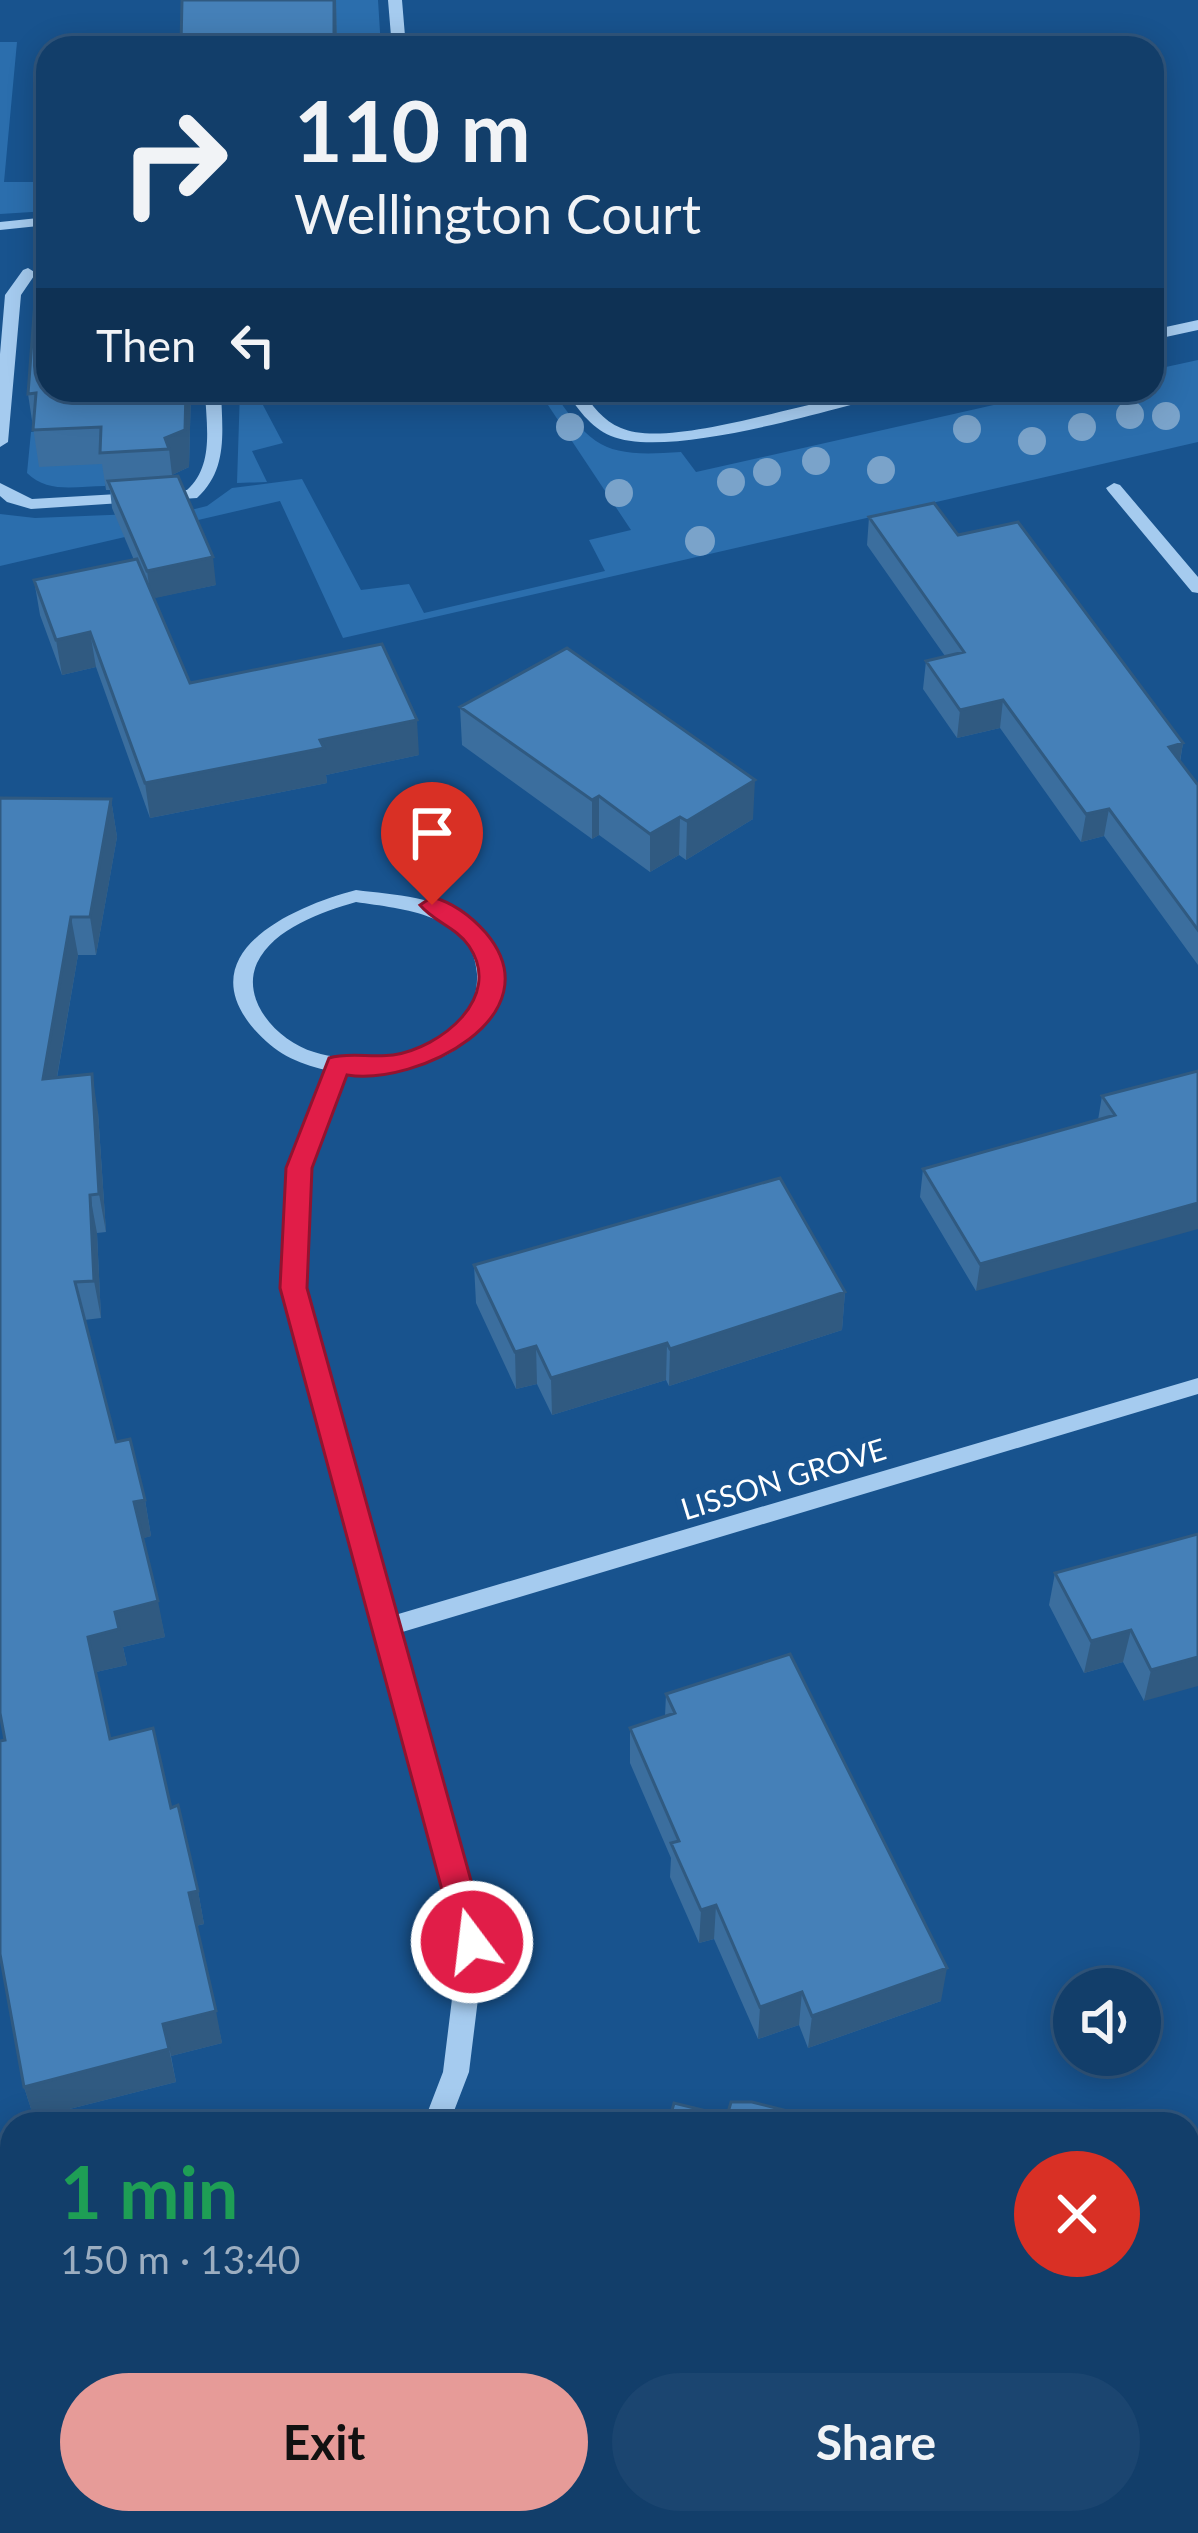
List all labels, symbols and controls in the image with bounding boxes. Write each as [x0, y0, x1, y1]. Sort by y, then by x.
text: 110 m [294, 79, 531, 180]
icon: right [96, 84, 252, 240]
text: Wellington Court [294, 181, 701, 246]
icon: left [220, 312, 286, 378]
text: Then [96, 318, 196, 372]
pin [381, 782, 483, 905]
icon: arrive [399, 800, 465, 866]
street label: LISSON GROVE [676, 1430, 890, 1526]
position arrow [409, 1879, 535, 2005]
map controls [1053, 1968, 1161, 2076]
button: sound [1053, 1968, 1161, 2076]
text: 1 min [60, 2148, 238, 2234]
button: close [1014, 2151, 1140, 2277]
text: 150 m · 13:40 [60, 2236, 300, 2282]
button: Exit [60, 2373, 588, 2511]
button: Share [612, 2373, 1140, 2511]

